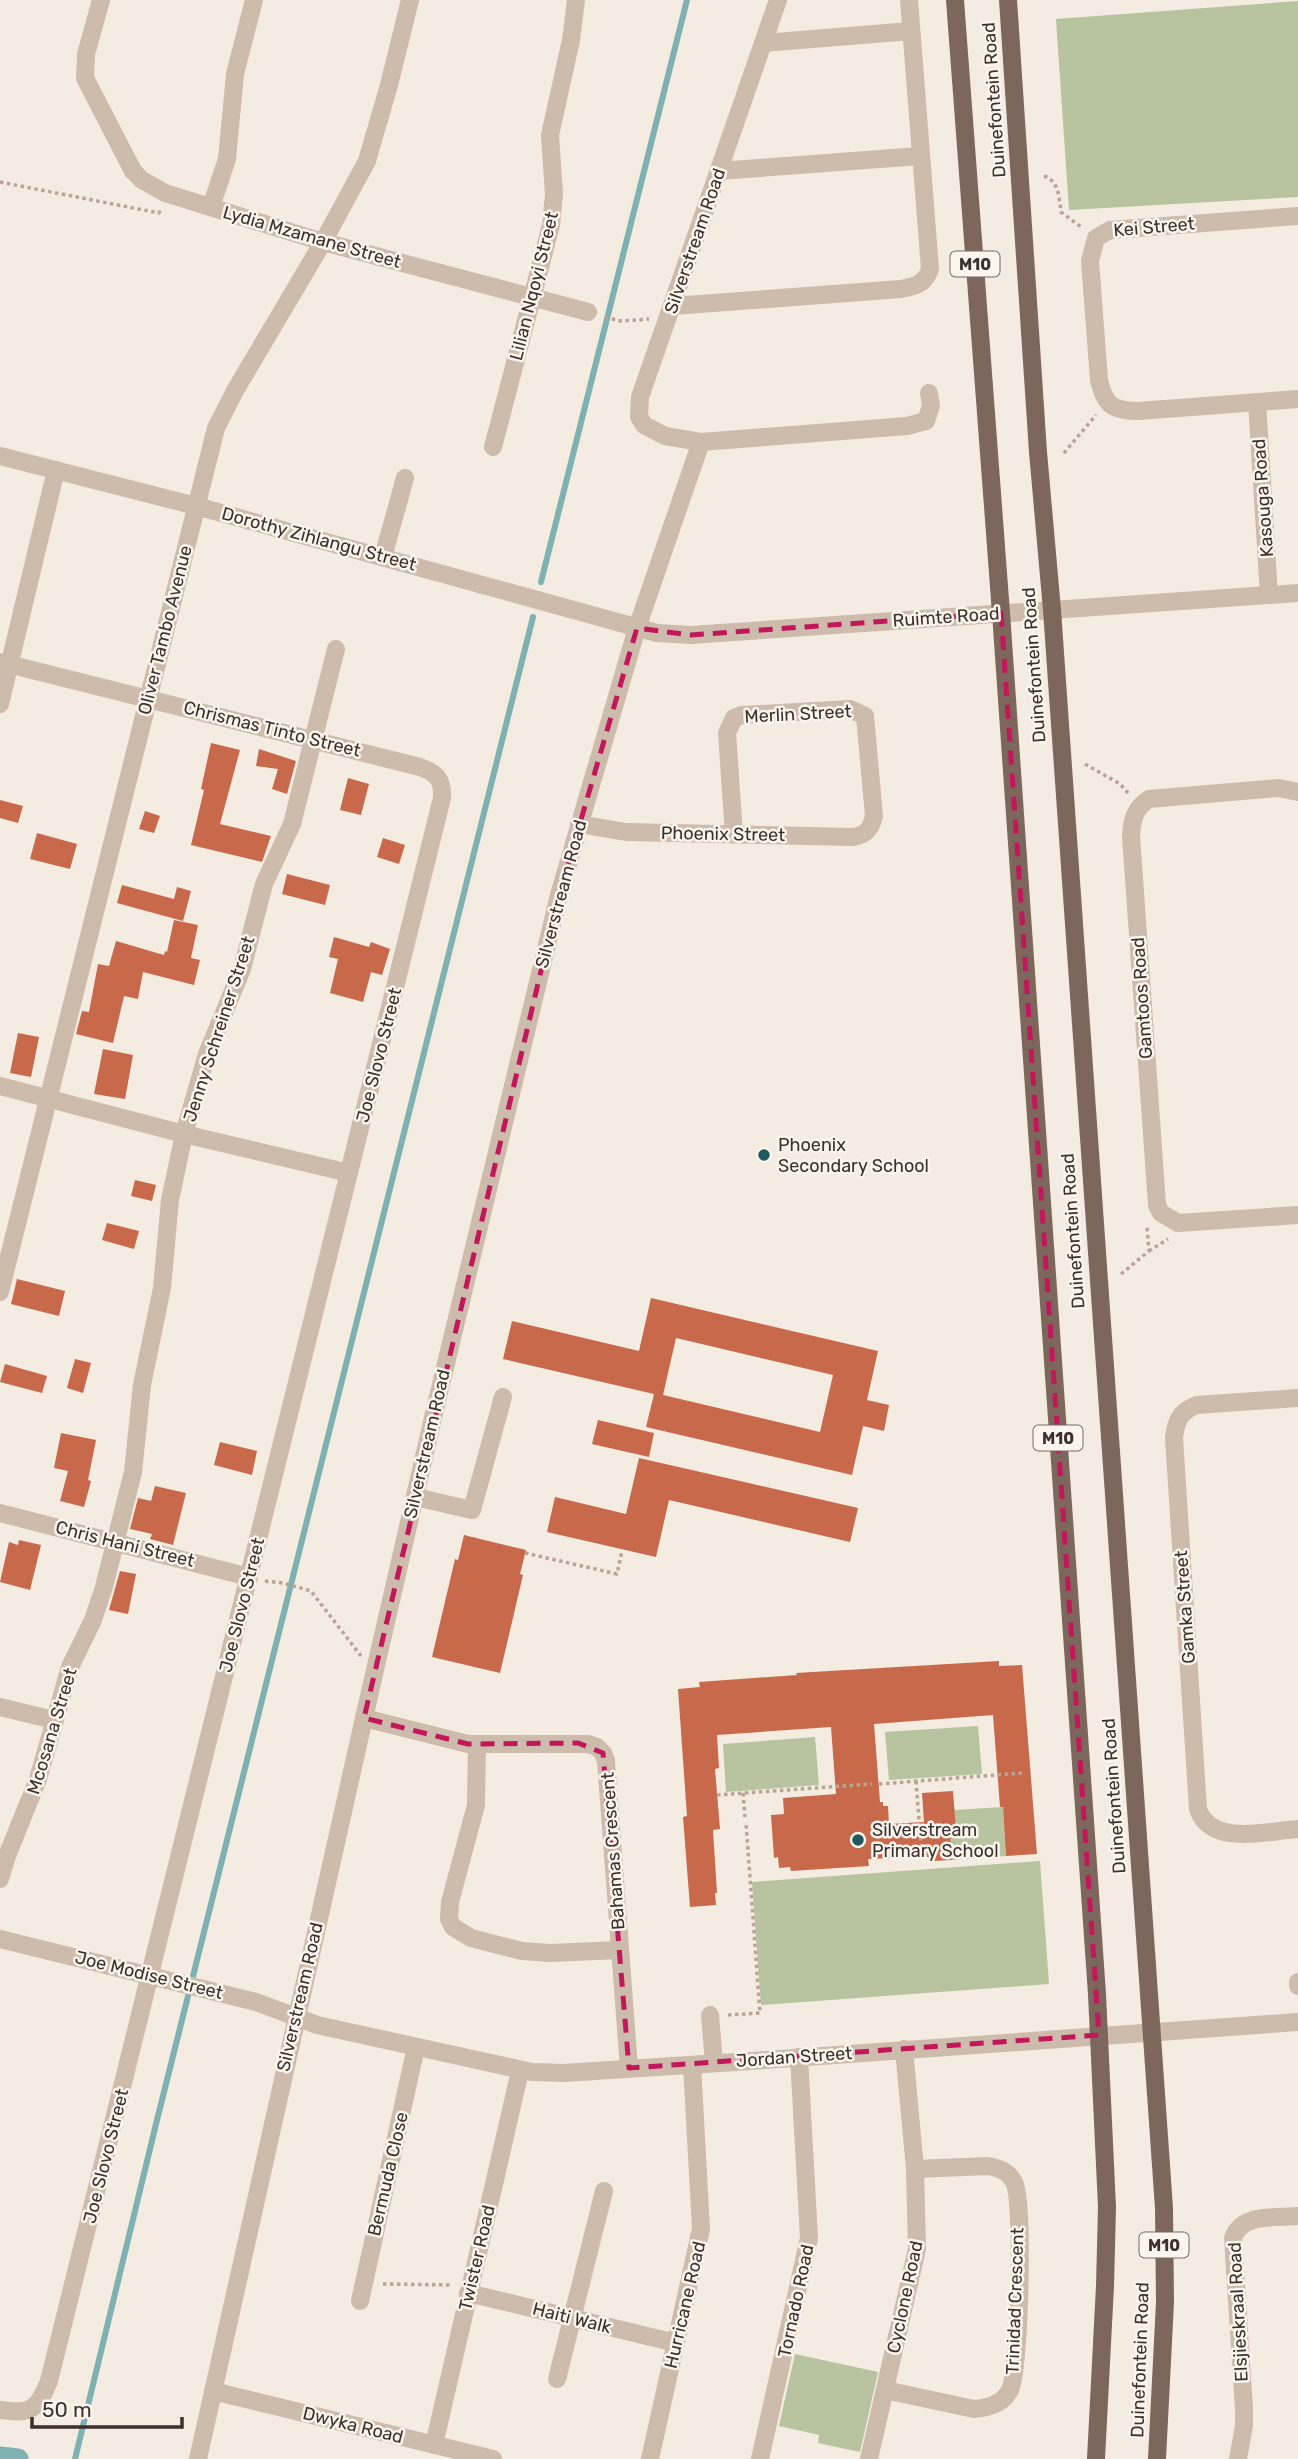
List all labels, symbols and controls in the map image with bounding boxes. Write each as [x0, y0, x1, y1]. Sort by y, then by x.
street label: Duinefontein Road [978, 22, 1010, 178]
street label: Silverstream Road [660, 165, 730, 317]
street label: Lydia Mzamane Street [220, 201, 404, 273]
street label: Lilian Nqoyi Street [505, 209, 563, 363]
street label: Kei Street [1113, 213, 1195, 241]
road number: M10 [950, 252, 1000, 276]
street label: Kasouga Road [1248, 438, 1278, 558]
street label: Dorothy Zihlangu Street [219, 502, 419, 576]
street label: Oliver Tambo Avenue [133, 543, 197, 717]
street label: Duinefontein Road [1018, 587, 1050, 743]
street label: Ruimte Road [892, 602, 1000, 632]
street label: Chrismas Tinto Street [181, 696, 363, 762]
street label: Merlin Street [744, 700, 852, 728]
street label: Silverstream Road [531, 818, 591, 970]
street label: Phoenix Street [661, 822, 785, 846]
street label: Jenny Schreiner Street [179, 933, 259, 1125]
street label: Gamtoos Road [1127, 936, 1157, 1060]
street label: Joe Slovo Street [352, 985, 406, 1125]
place label: Phoenix Secondary School [778, 1134, 929, 1177]
marker: Phoenix Secondary School [756, 1147, 772, 1163]
street label: Duinefontein Road [1057, 1153, 1089, 1309]
street label: Silverstream Road [399, 1367, 455, 1521]
road number: M10 [1034, 1426, 1082, 1450]
street label: Chris Hani Street [53, 1516, 197, 1572]
street label: Joe Slovo Street [215, 1535, 269, 1675]
street label: Gamka Street [1170, 1550, 1200, 1664]
street label: Mcosana Street [22, 1665, 82, 1797]
street label: Duinefontein Road [1098, 1718, 1130, 1874]
street label: Bahamas Crescent [597, 1771, 629, 1931]
place label: Silverstream Primary School [872, 1819, 999, 1862]
marker: Silverstream Primary School [850, 1832, 866, 1848]
street label: Silverstream Road [272, 1920, 328, 2074]
street label: Joe Modise Street [73, 1946, 225, 2004]
street label: Jordan Street [735, 2042, 853, 2072]
street label: Joe Slovo Street [79, 2086, 133, 2226]
street label: Bermuda Close [363, 2110, 413, 2238]
street label: Twister Road [454, 2203, 500, 2313]
street label: Trinidad Crescent [1001, 2227, 1029, 2375]
road number: M10 [1140, 2232, 1188, 2258]
street label: Hurricane Road [660, 2239, 710, 2371]
street label: Cyclone Road [882, 2239, 928, 2355]
street label: Elsjieskraal Road [1223, 2242, 1253, 2382]
street label: Tornado Road [773, 2243, 819, 2359]
street label: Duinefontein Road [1126, 2282, 1154, 2438]
street label: Haiti Walk [530, 2298, 614, 2339]
scale bar [32, 2386, 182, 2430]
text: 50 m [42, 2397, 92, 2422]
street label: Dwyka Road [300, 2402, 406, 2448]

